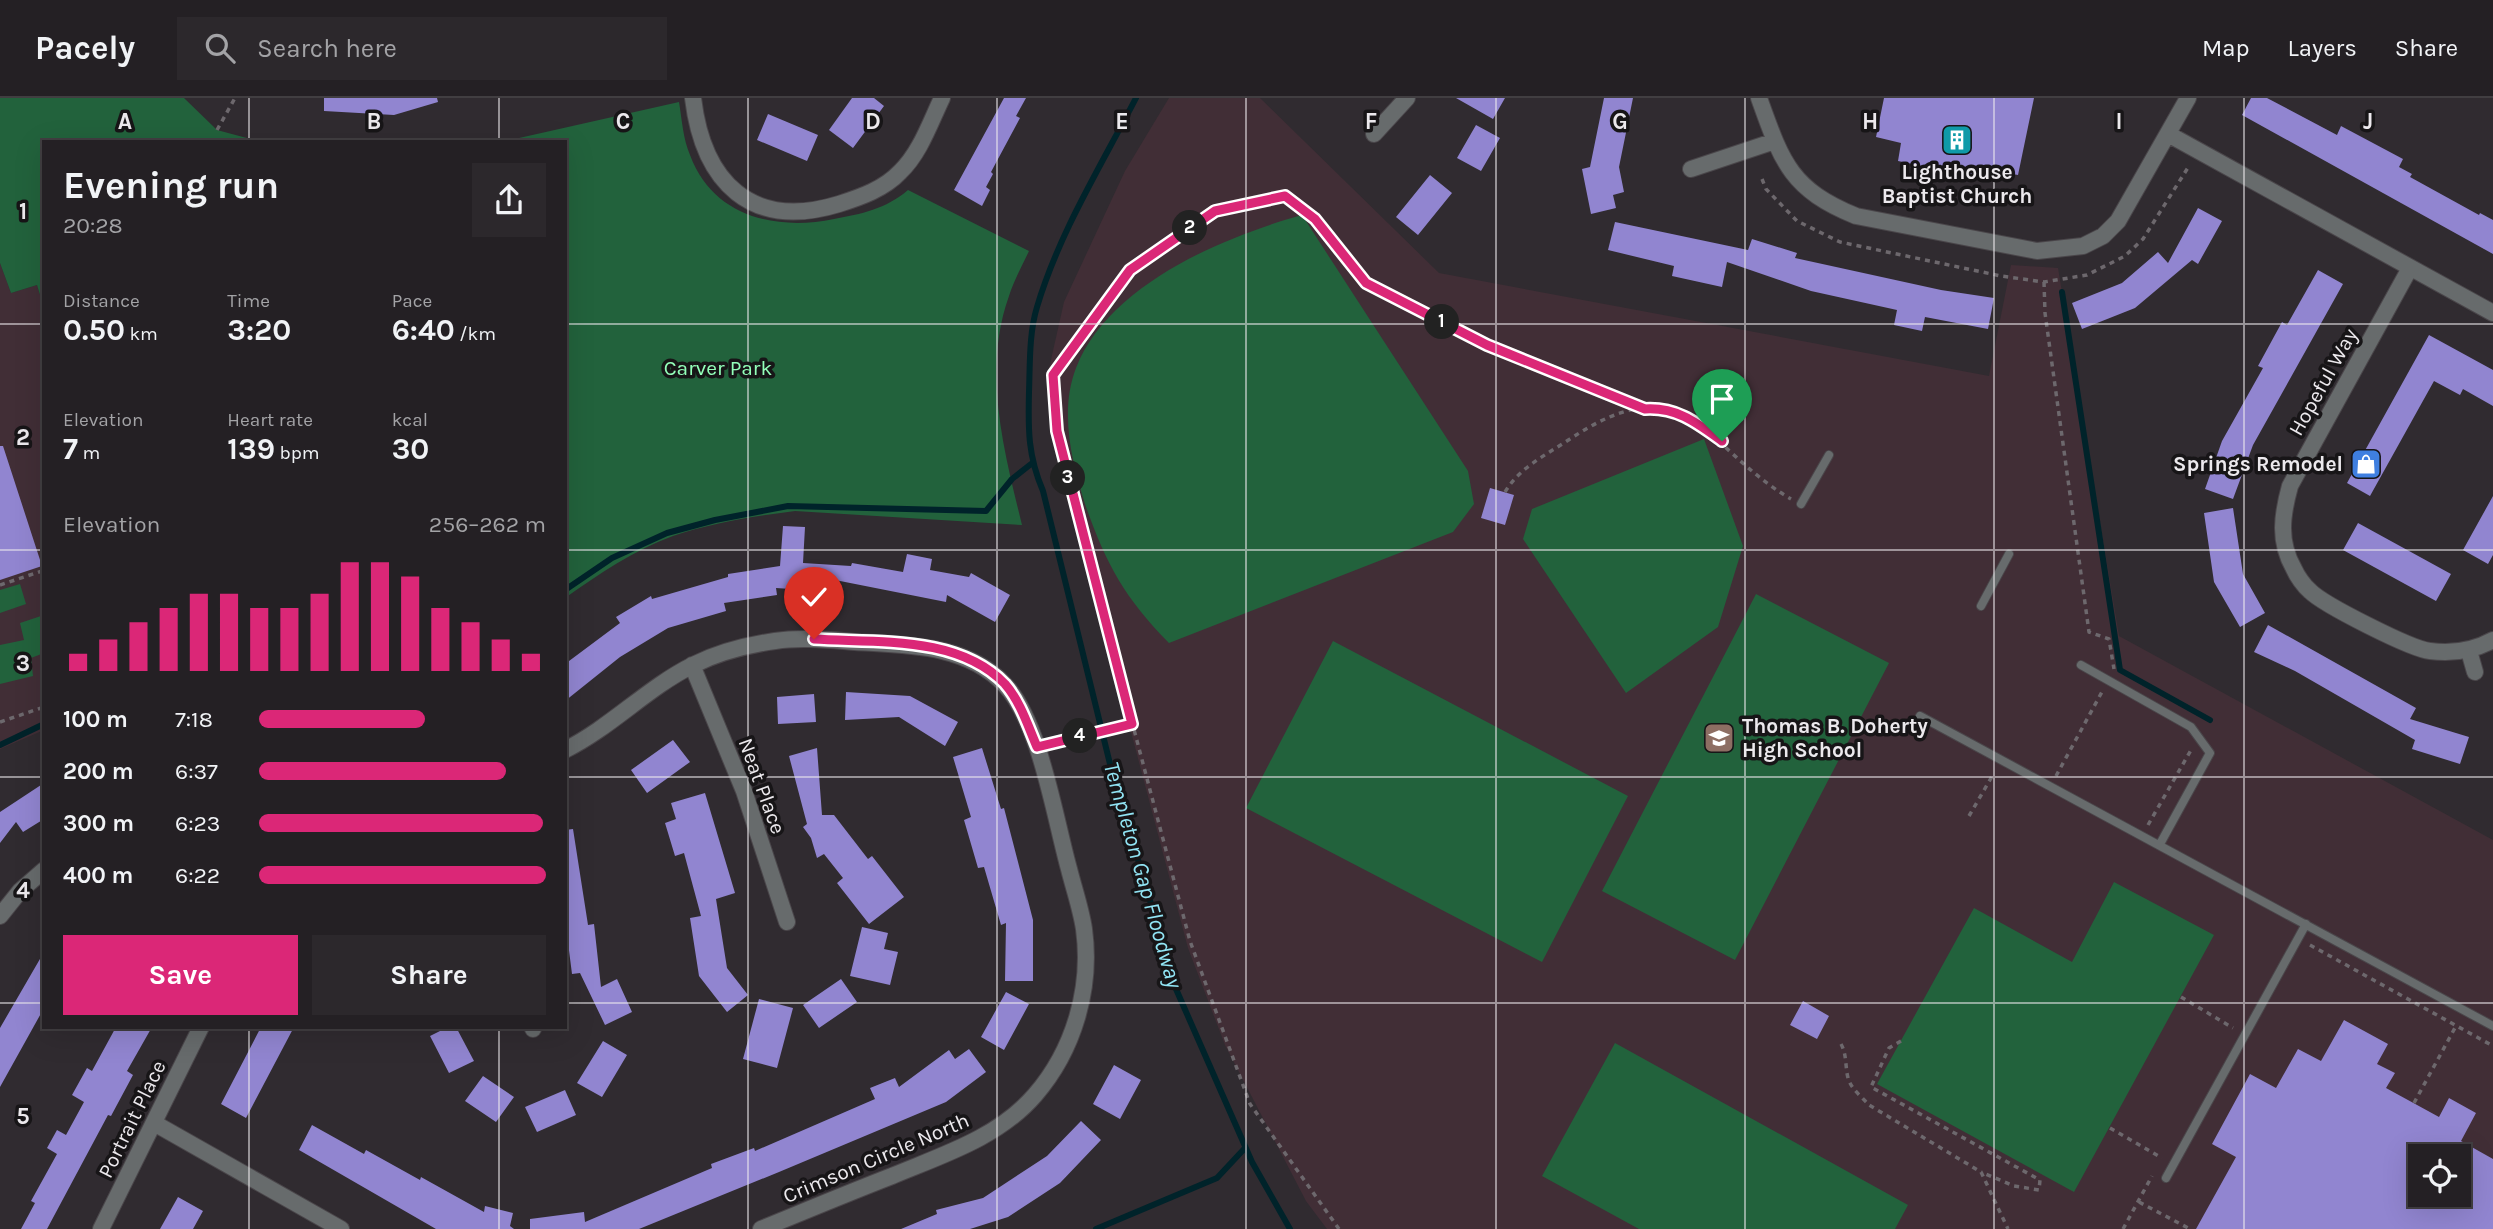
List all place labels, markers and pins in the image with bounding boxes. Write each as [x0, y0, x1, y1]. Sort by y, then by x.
building icon: Lighthouse Baptist Church [1940, 123, 1974, 157]
place label: Lighthouse Baptist Church [1882, 160, 2032, 208]
pin: 2 [1172, 211, 1208, 246]
pin: 1 [1424, 304, 1460, 340]
pin [1692, 369, 1752, 441]
shop icon: Springs Remodel [2349, 447, 2383, 481]
place label: Springs Remodel [2173, 452, 2343, 476]
pin: 3 [1050, 460, 1086, 496]
pin [784, 567, 844, 639]
place label: Thomas B. Doherty High School [1742, 714, 1928, 762]
pin: 4 [1062, 718, 1098, 754]
school or university icon: Thomas B. Doherty High School [1702, 721, 1736, 755]

